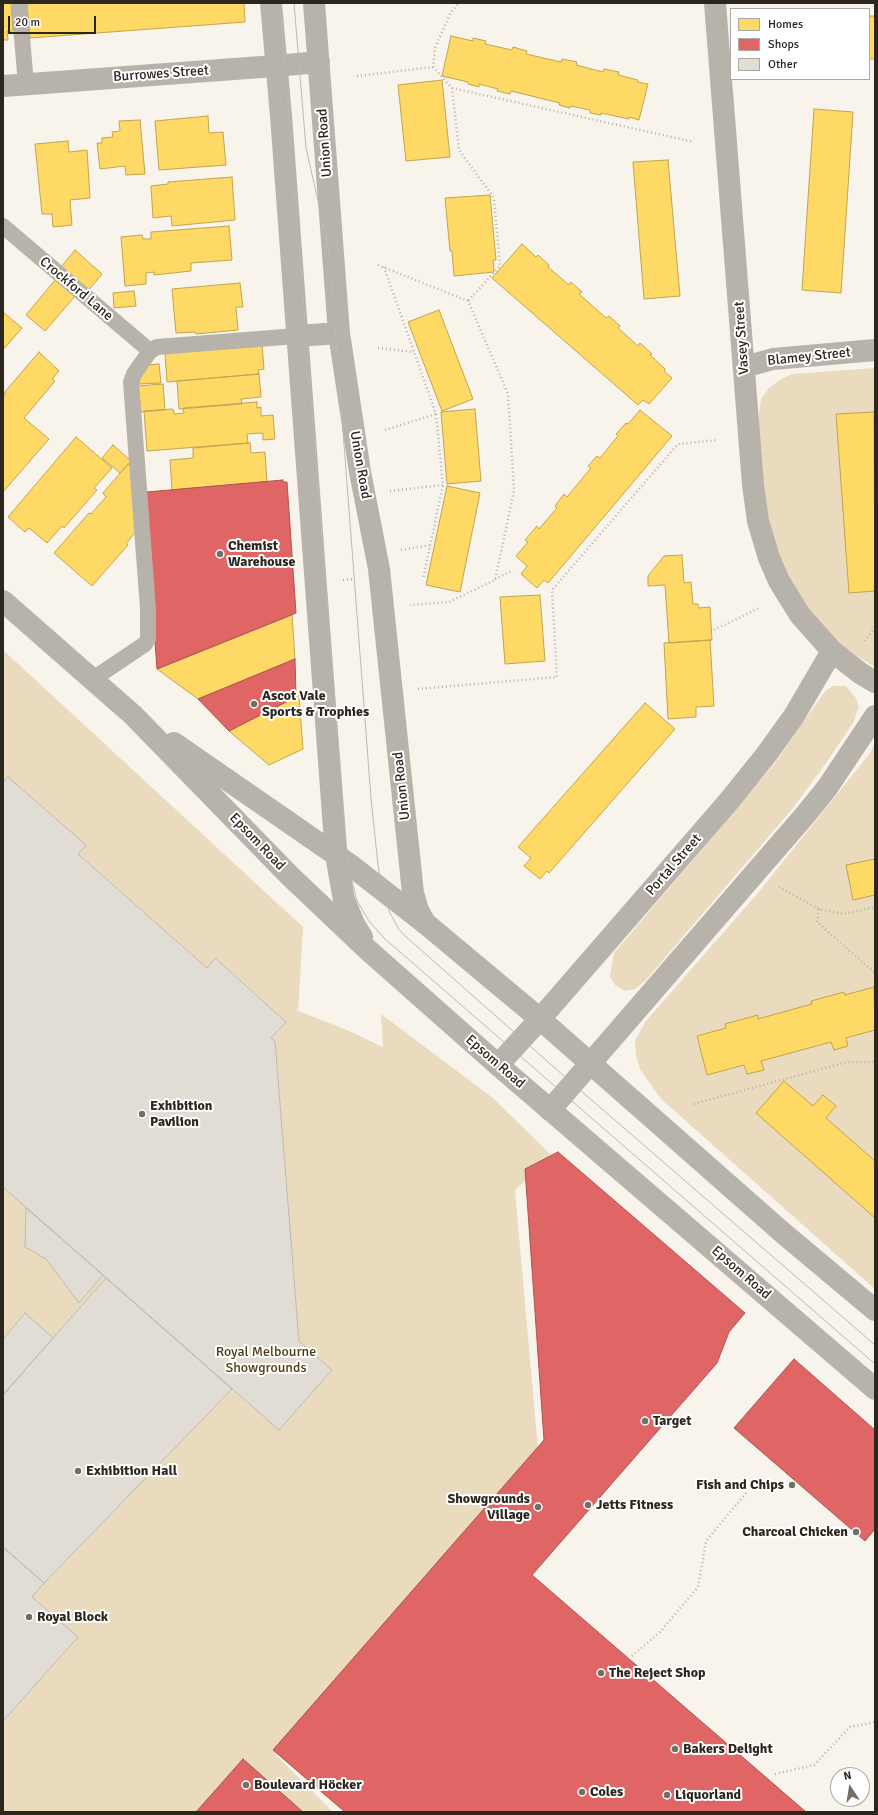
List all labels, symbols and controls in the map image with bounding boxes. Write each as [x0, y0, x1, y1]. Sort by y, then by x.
scale bar [10, 8, 98, 34]
legend [730, 8, 870, 80]
text: 20 m [15, 15, 40, 30]
text: Homes [768, 17, 803, 32]
text: Shops [768, 37, 799, 52]
text: Other [768, 57, 797, 72]
street label: Burrowes Street [113, 62, 209, 86]
street label: Union Road [314, 108, 336, 178]
street label: Crockford Lane [36, 253, 116, 325]
street label: Vasey Street [731, 301, 753, 375]
street label: Blamey Street [766, 344, 852, 370]
street label: Union Road [346, 430, 374, 500]
place label: Chemist Warehouse [228, 538, 295, 570]
marker: Chemist Warehouse [215, 549, 225, 559]
place label: Ascot Vale Sports & Trophies [262, 688, 369, 720]
marker: Ascot Vale Sports & Trophies [249, 699, 259, 709]
street label: Union Road [390, 751, 414, 821]
street label: Epsom Road [226, 810, 288, 874]
street label: Portal Street [643, 831, 705, 899]
street label: Epsom Road [462, 1032, 528, 1092]
place label: Exhibition Pavilion [150, 1098, 213, 1130]
marker: Exhibition Pavilion [137, 1109, 147, 1119]
street label: Epsom Road [708, 1243, 774, 1303]
park label: Royal Melbourne Showgrounds [216, 1344, 316, 1376]
place label: Target [653, 1413, 691, 1429]
marker: Target [640, 1416, 650, 1426]
place label: Exhibition Hall [86, 1463, 177, 1479]
marker: Exhibition Hall [73, 1466, 83, 1476]
place label: Fish and Chips [696, 1477, 784, 1493]
marker: Fish and Chips [787, 1480, 797, 1490]
place label: Showgrounds Village [447, 1491, 530, 1524]
place label: Jetts Fitness [596, 1497, 673, 1513]
marker: Jetts Fitness [583, 1500, 593, 1510]
marker: Showgrounds Village [533, 1502, 543, 1512]
place label: Charcoal Chicken [742, 1524, 848, 1540]
marker: Charcoal Chicken [851, 1527, 861, 1537]
place label: Royal Block [37, 1609, 108, 1625]
marker: Royal Block [24, 1612, 34, 1622]
place label: The Reject Shop [609, 1665, 706, 1681]
marker: The Reject Shop [596, 1668, 606, 1678]
place label: Bakers Delight [683, 1741, 773, 1757]
marker: Bakers Delight [670, 1744, 680, 1754]
north arrow [830, 1767, 870, 1807]
text: N [843, 1769, 853, 1783]
place label: Boulevard Höcker [254, 1777, 362, 1793]
marker: Boulevard Höcker [241, 1780, 251, 1790]
place label: Coles [590, 1784, 623, 1800]
marker: Coles [577, 1787, 587, 1797]
place label: Liquorland [675, 1787, 741, 1803]
marker: Liquorland [662, 1790, 672, 1800]

